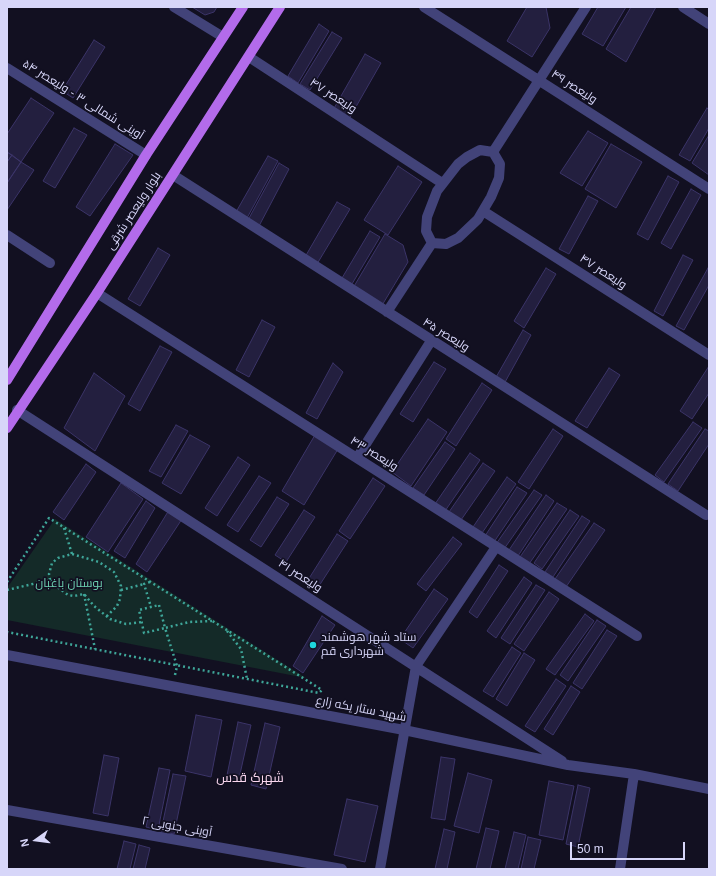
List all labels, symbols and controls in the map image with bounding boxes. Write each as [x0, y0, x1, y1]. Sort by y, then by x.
street label: آوینی شمالی ۳ - ولیعصر ۵۴ [20, 57, 146, 143]
street label: ولیعصر ۴۹ [548, 67, 600, 107]
street label: ولیعصر ۴۷ [307, 75, 359, 117]
street label: بلوار ولیعصر شرقی [103, 169, 165, 253]
street label: ولیعصر ۴۷ [577, 251, 629, 293]
street label: ولیعصر ۴۵ [420, 315, 472, 355]
street label: ولیعصر ۴۳ [347, 434, 401, 474]
street label: ولیعصر ۴۱ [275, 556, 325, 596]
park label: بوستان باغبان [35, 577, 103, 591]
place label: ستاد شهر هوشمند شهرداری قم [321, 631, 416, 659]
marker: ستاد شهر هوشمند شهرداری قم [308, 640, 318, 650]
street label: شهید ستار یکه زارع [314, 693, 408, 725]
district label: شهرک قدس [216, 770, 284, 786]
street label: آوینی جنوبی ۲ [141, 814, 213, 840]
north arrow [16, 820, 56, 860]
scale bar [572, 834, 687, 860]
text: N [18, 838, 31, 848]
text: 50 m [577, 842, 604, 856]

